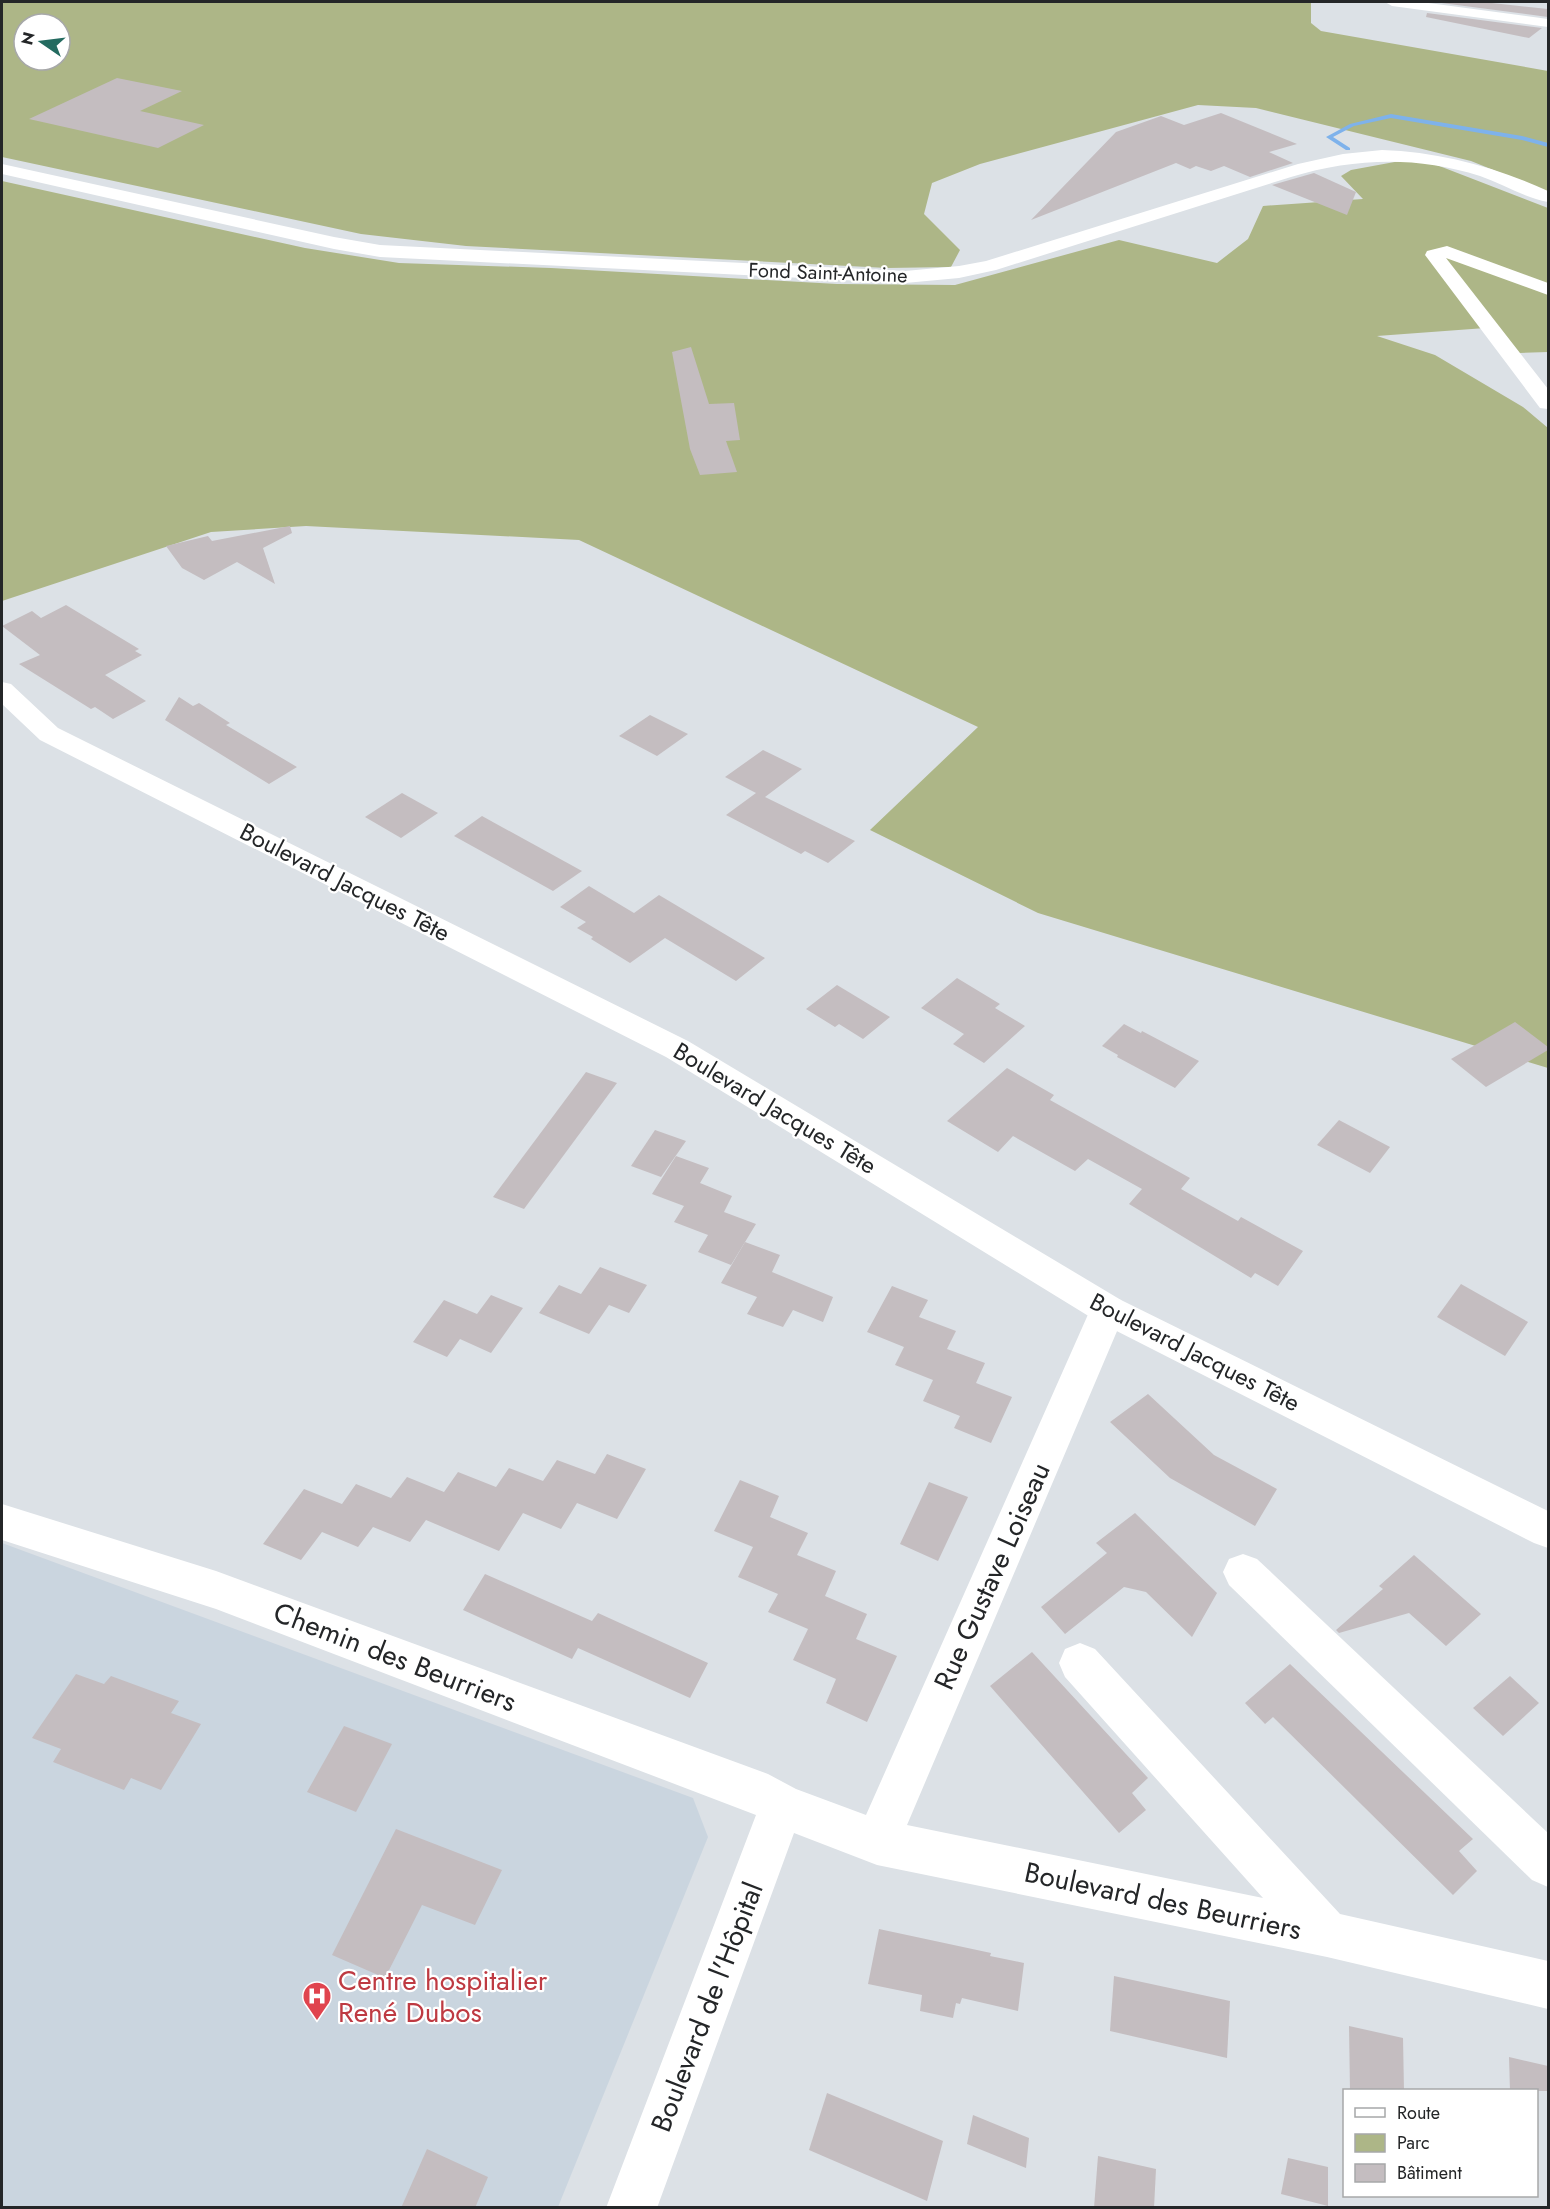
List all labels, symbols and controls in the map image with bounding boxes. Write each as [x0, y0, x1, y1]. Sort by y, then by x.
north arrow [12, 12, 72, 72]
text: N [15, 30, 41, 47]
street label: Fond Saint-Antoine [748, 256, 908, 290]
street label: Boulevard Jacques Tête [234, 814, 456, 950]
street label: Boulevard Jacques Tête [667, 1033, 883, 1183]
street label: Boulevard Jacques Tête [1084, 1284, 1306, 1420]
street label: Rue Gustave Loiseau [924, 1456, 1060, 1696]
street label: Chemin des Beurriers [268, 1592, 522, 1722]
street label: Boulevard des Beurriers [1021, 1852, 1305, 1950]
street label: Boulevard de l'Hôpital [641, 1876, 773, 2138]
place label: Centre hospitalier René Dubos [338, 1960, 548, 2033]
hospital icon: Centre hospitalier René Dubos [301, 1980, 333, 2022]
legend [1343, 2089, 1538, 2197]
text: Route [1397, 2100, 1440, 2126]
text: Parc [1397, 2130, 1430, 2156]
text: Bâtiment [1397, 2160, 1463, 2186]

